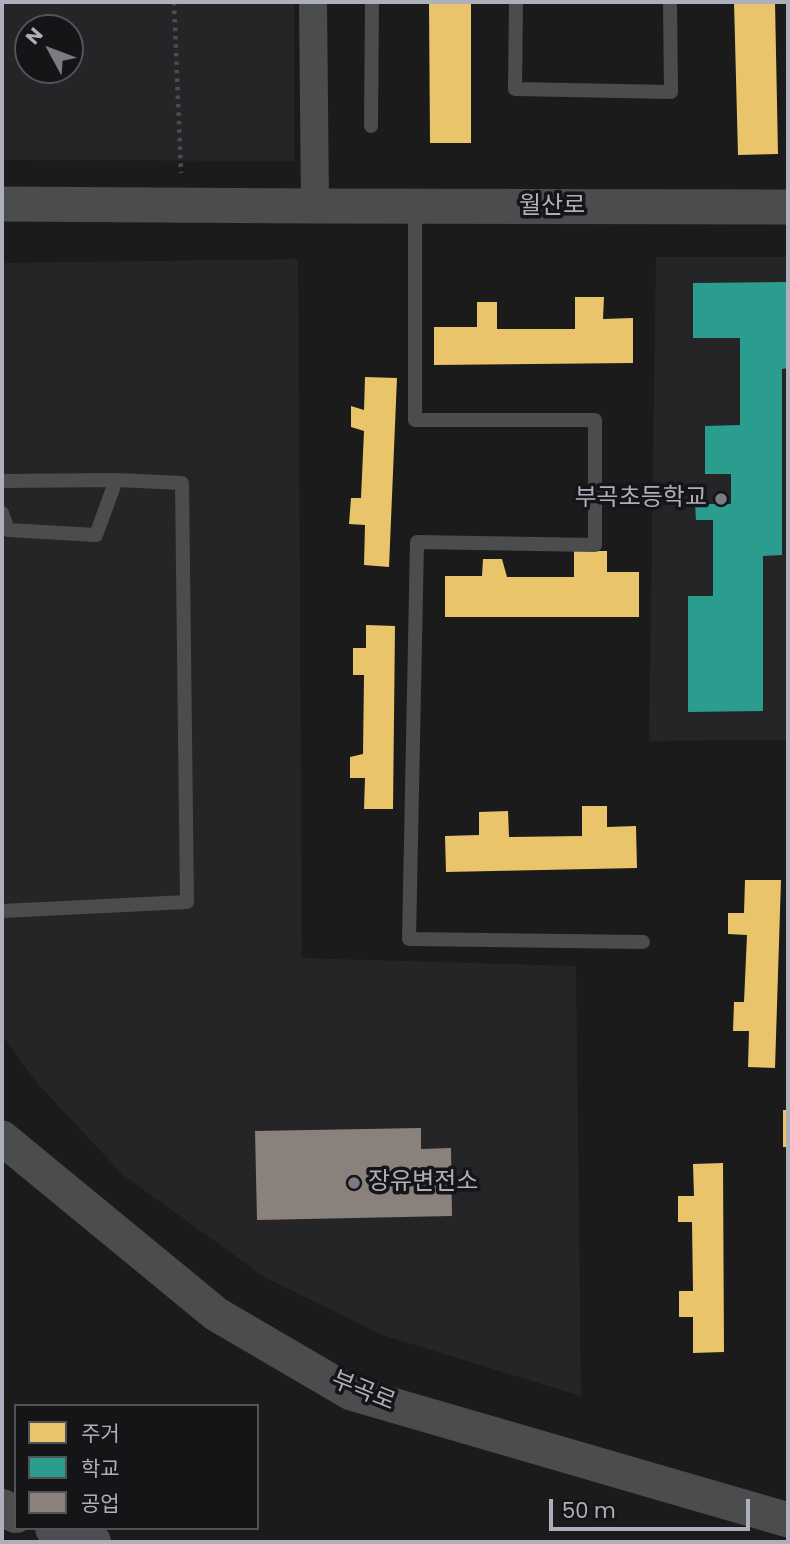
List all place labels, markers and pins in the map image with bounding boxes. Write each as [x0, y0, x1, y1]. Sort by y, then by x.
place label: 부곡초등학교 [575, 485, 707, 513]
marker: 부곡초등학교 [713, 491, 729, 507]
place label: 장유변전소 [368, 1169, 478, 1197]
marker: 장유변전소 [346, 1175, 362, 1191]

